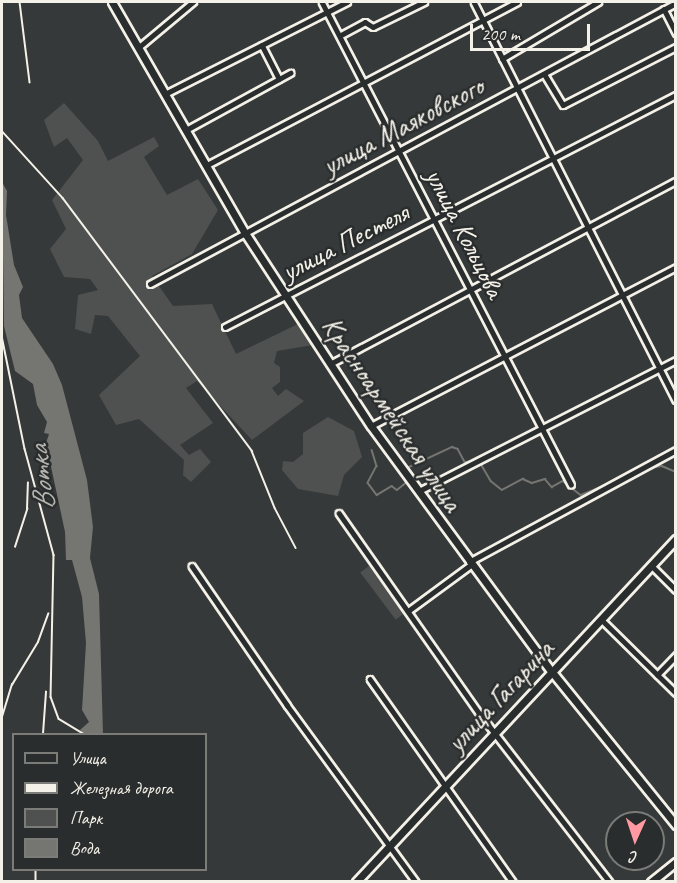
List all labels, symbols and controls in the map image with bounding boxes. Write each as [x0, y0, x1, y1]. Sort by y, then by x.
scale bar [473, 12, 593, 50]
text: 200 m [481, 23, 520, 45]
street label: улица Маяковского [316, 69, 490, 183]
street label: улица Кольцова [418, 163, 512, 303]
street label: улица Пестеля [274, 195, 416, 289]
street label: Красноармейская улица [314, 310, 470, 518]
water label: Вотка [20, 444, 62, 512]
street label: улица Гагарина [439, 632, 561, 760]
legend [12, 733, 207, 871]
text: Улица [70, 747, 106, 769]
text: Железная дорога [70, 777, 173, 799]
text: Парк [70, 807, 102, 829]
north arrow [605, 811, 665, 871]
text: Вода [70, 837, 99, 859]
text: С [630, 847, 639, 867]

